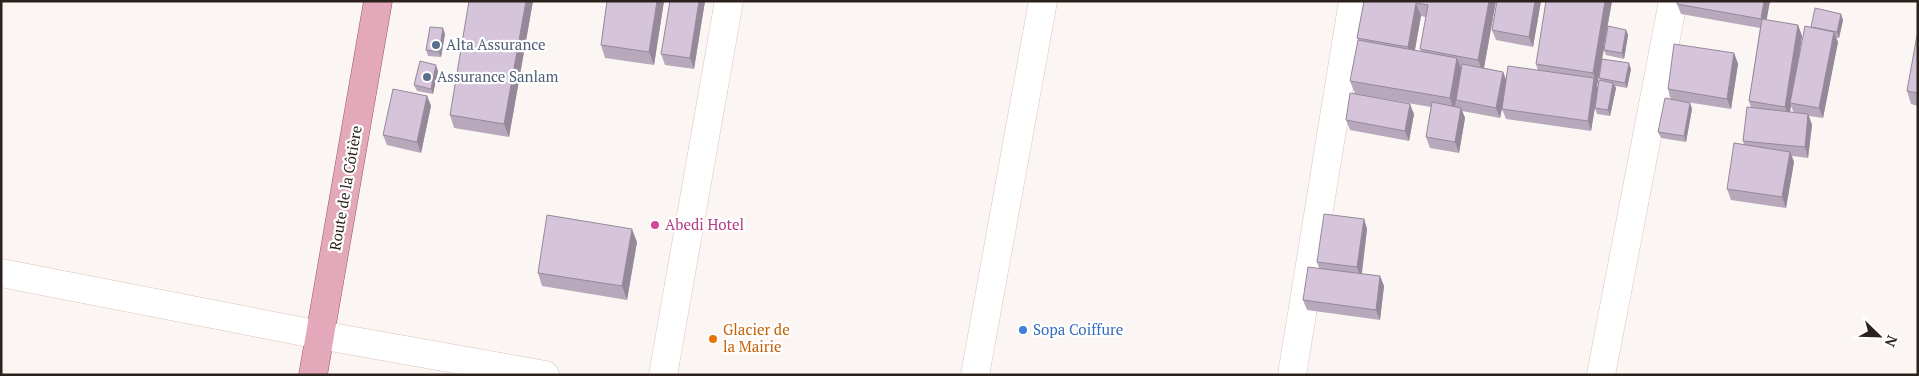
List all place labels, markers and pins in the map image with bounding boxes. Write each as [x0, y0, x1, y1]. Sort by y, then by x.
place label: Alta Assurance [446, 34, 546, 54]
marker: Alta Assurance [430, 39, 442, 51]
place label: Assurance Sanlam [437, 66, 559, 86]
marker: Assurance Sanlam [421, 71, 433, 83]
place label: Abedi Hotel [665, 214, 744, 234]
marker: Abedi Hotel [649, 219, 661, 231]
place label: Glacier de la Mairie [723, 319, 790, 356]
place label: Sopa Coiffure [1033, 319, 1123, 339]
marker: Sopa Coiffure [1017, 324, 1029, 336]
marker: Glacier de la Mairie [707, 333, 719, 345]

